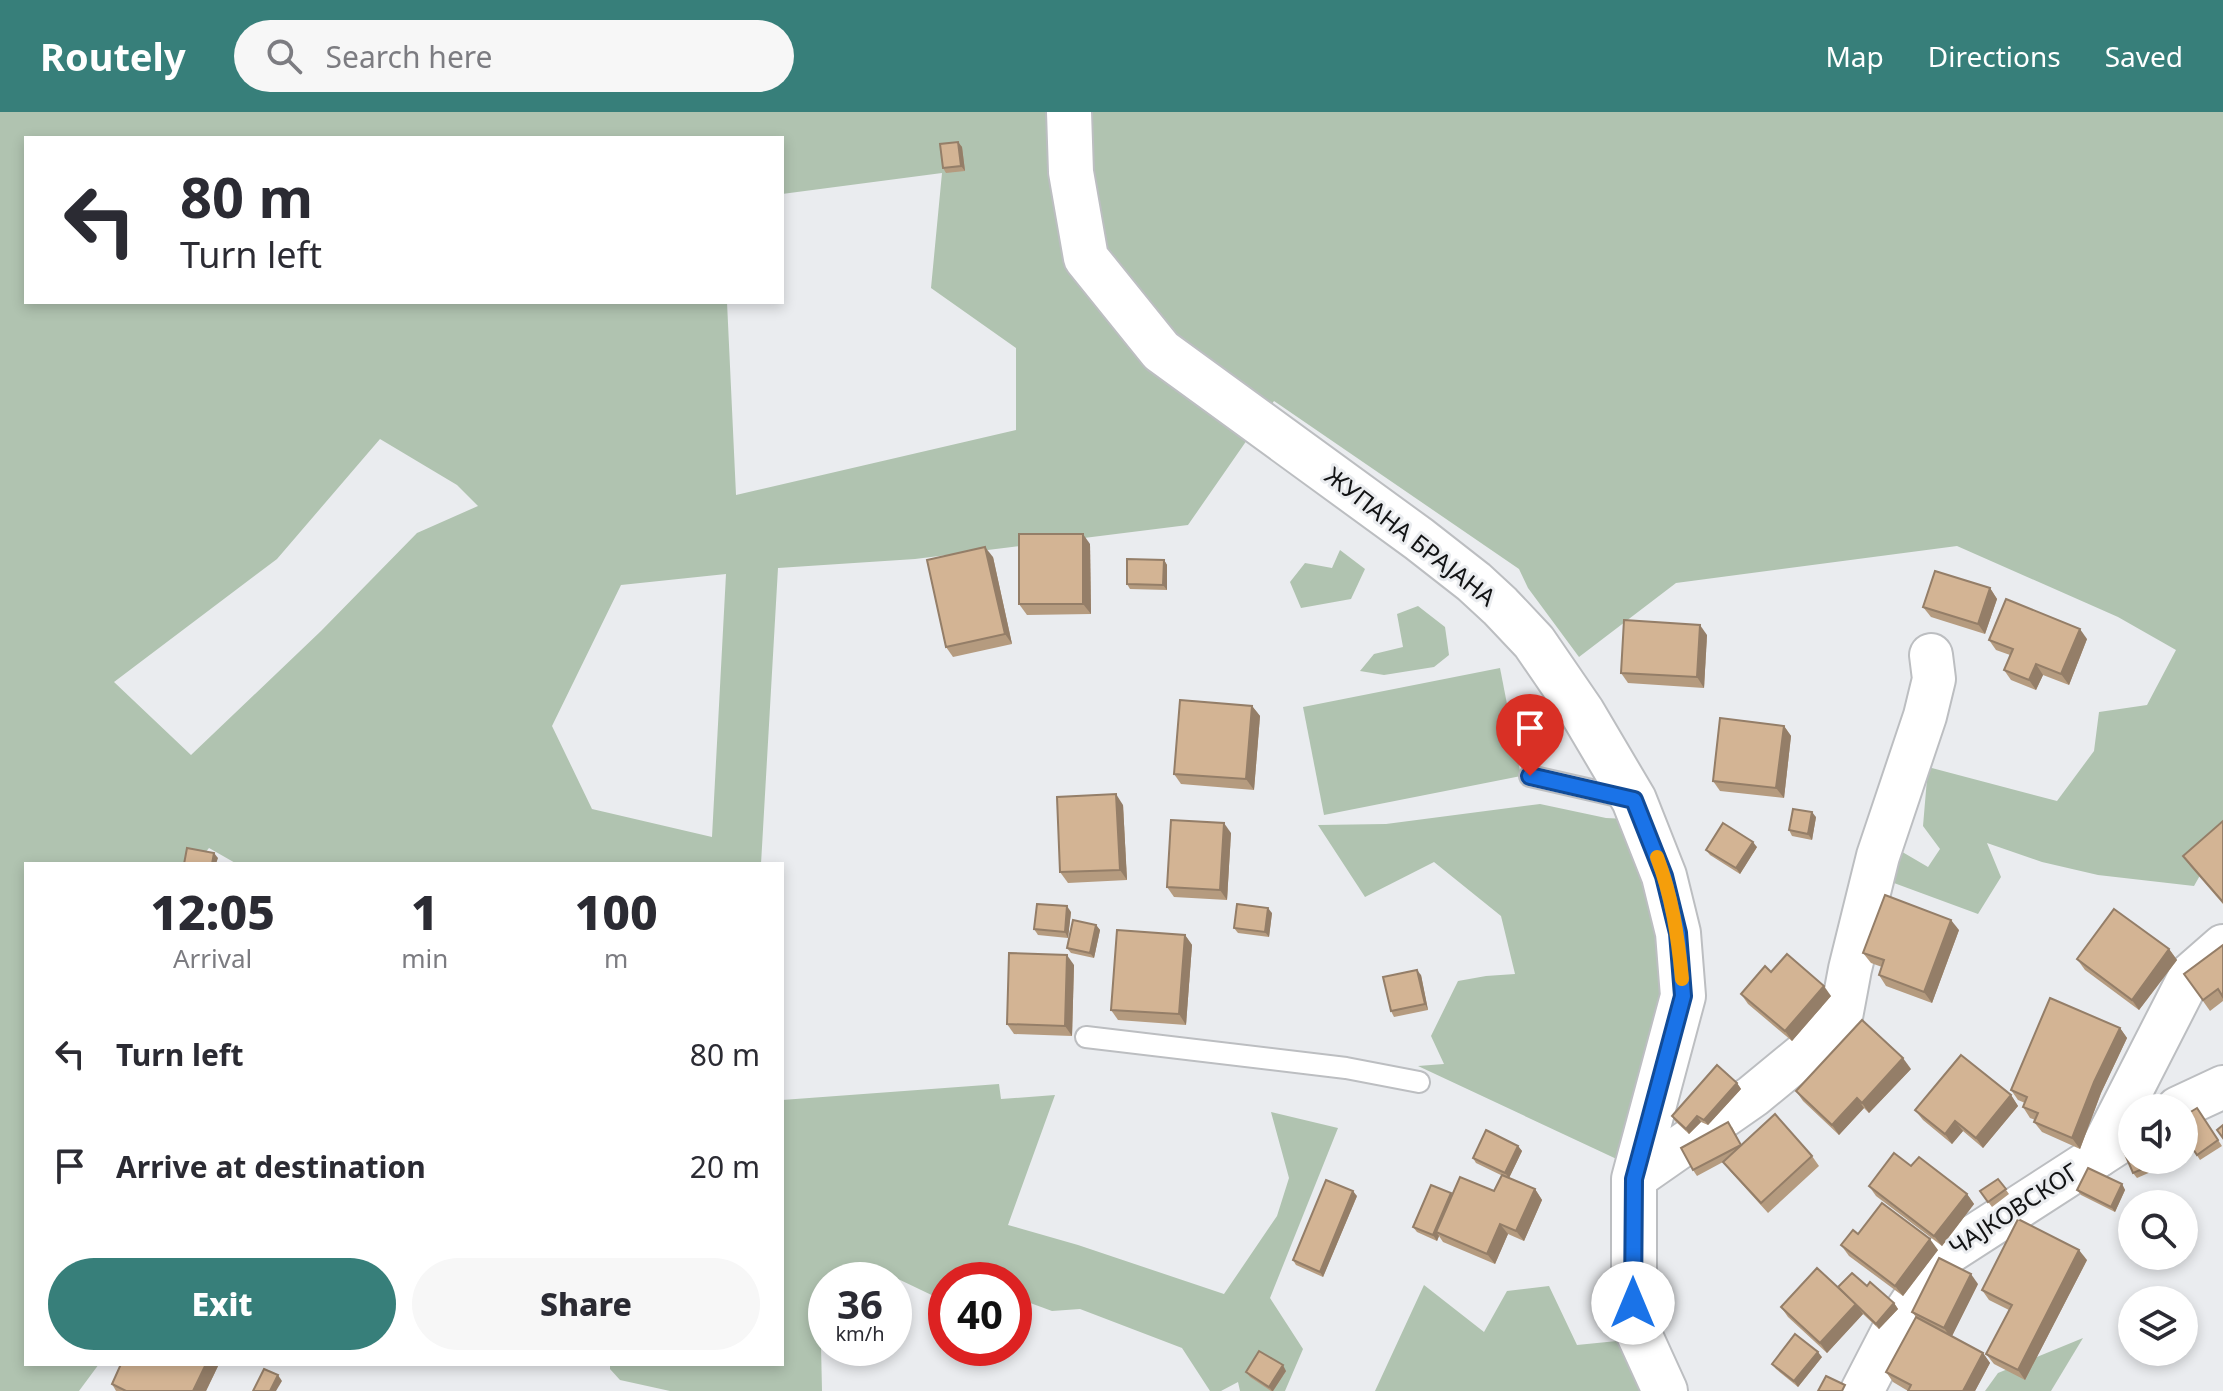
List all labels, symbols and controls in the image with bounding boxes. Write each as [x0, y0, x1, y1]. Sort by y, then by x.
search box [234, 20, 794, 92]
text: Routely [40, 30, 186, 82]
icon: search [262, 34, 306, 78]
text: Search here [326, 36, 493, 77]
text: Map [1825, 37, 1884, 75]
text: Directions [1928, 37, 2061, 75]
text: Saved [2105, 37, 2183, 75]
text: 80 m [180, 158, 313, 234]
icon: left [48, 168, 152, 272]
text: Turn left [180, 230, 322, 279]
street label: ЖУПАНА БРАЈАНА [1319, 459, 1504, 613]
pin [1496, 694, 1564, 776]
icon: arrive [1508, 706, 1552, 750]
text: 12:05 [150, 879, 275, 944]
text: 1 [411, 879, 439, 944]
text: 100 [575, 879, 658, 944]
text: Arrival [173, 940, 252, 976]
text: min [401, 940, 448, 976]
text: m [604, 940, 628, 976]
icon: left [48, 1032, 92, 1076]
text: Turn left [116, 1034, 244, 1075]
text: 80 m [690, 1034, 760, 1075]
map controls [2118, 1094, 2198, 1366]
button: sound [2118, 1094, 2198, 1174]
icon: arrive [48, 1144, 92, 1188]
text: Arrive at destination [116, 1146, 426, 1187]
text: 20 m [690, 1146, 760, 1187]
street label: ЧАЈКОВСКОГ [1942, 1155, 2084, 1263]
button: search [2118, 1190, 2198, 1270]
button: Exit [48, 1258, 396, 1350]
button: Share [412, 1258, 760, 1350]
position arrow [1591, 1261, 1675, 1345]
speed limit sign: 40 [928, 1262, 1032, 1366]
text: 36 [837, 1276, 883, 1331]
button: layers [2118, 1286, 2198, 1366]
text: km/h [835, 1320, 885, 1347]

